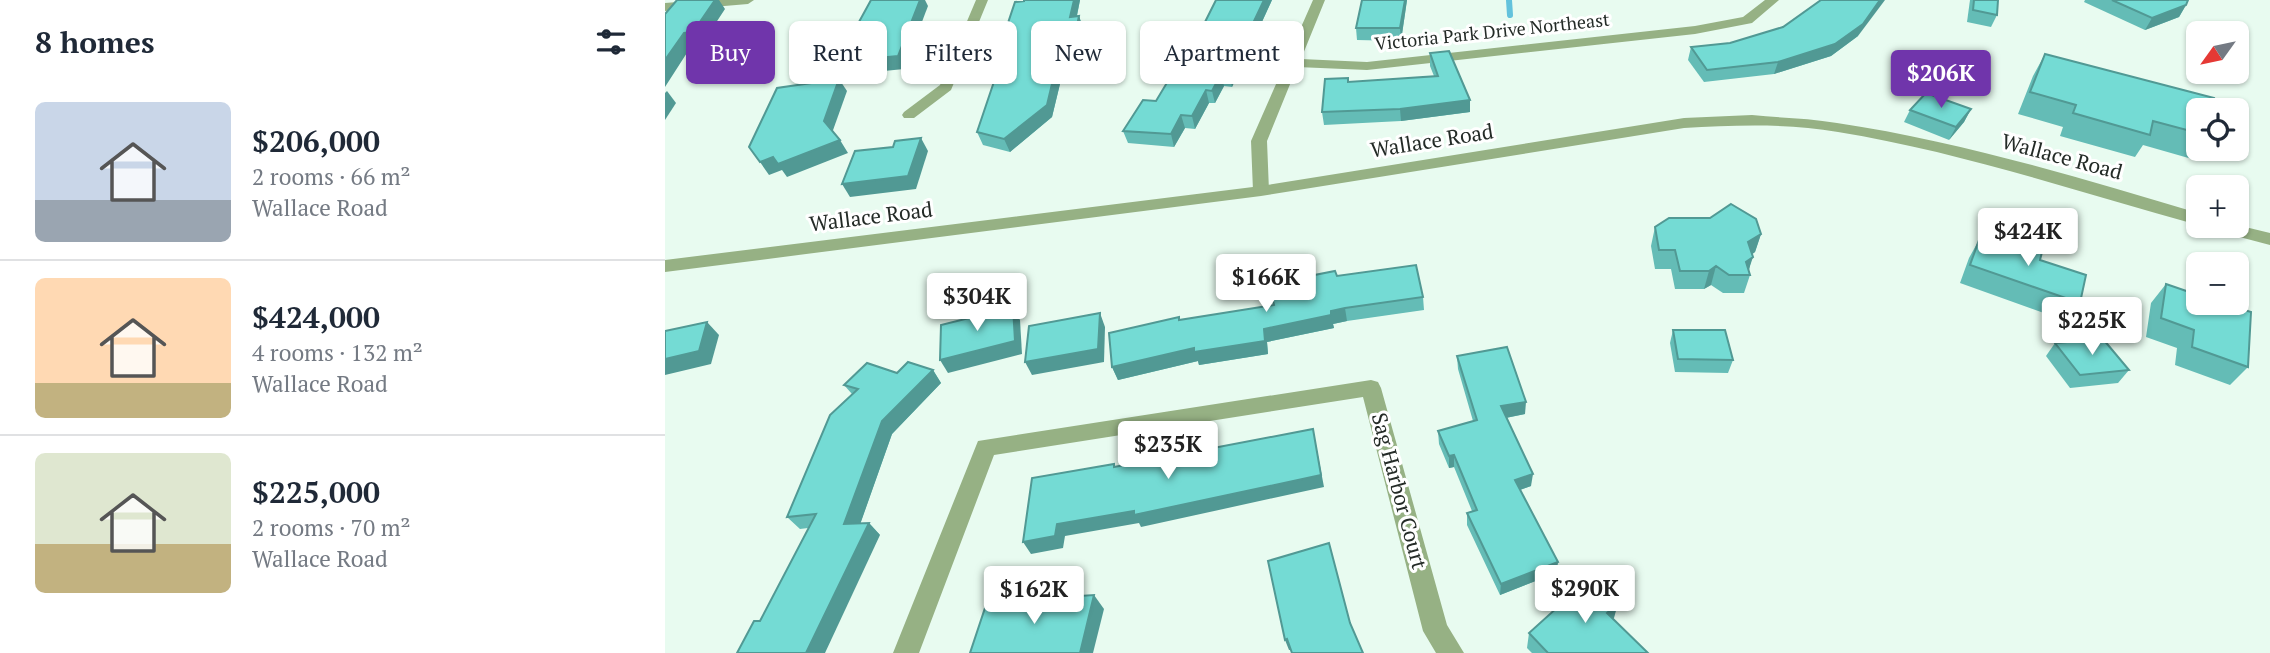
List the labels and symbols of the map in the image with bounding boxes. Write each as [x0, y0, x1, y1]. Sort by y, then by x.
street label: Victoria Park Drive Northeast [1373, 7, 1611, 55]
north arrow [2186, 21, 2249, 84]
pin: $206K [1892, 50, 1990, 110]
street label: Wallace Road [1368, 116, 1496, 164]
street label: Wallace Road [1999, 126, 2126, 186]
street label: Wallace Road [808, 195, 934, 237]
pin: $424K [1979, 208, 2077, 268]
pin: $166K [1217, 254, 1315, 314]
pin: $304K [928, 274, 1026, 333]
pin: $225K [2043, 298, 2141, 357]
street label: Sag Harbor Court [1366, 409, 1434, 572]
pin: $235K [1119, 421, 1217, 481]
pin: $162K [985, 566, 1083, 626]
pin: $290K [1536, 566, 1634, 625]

